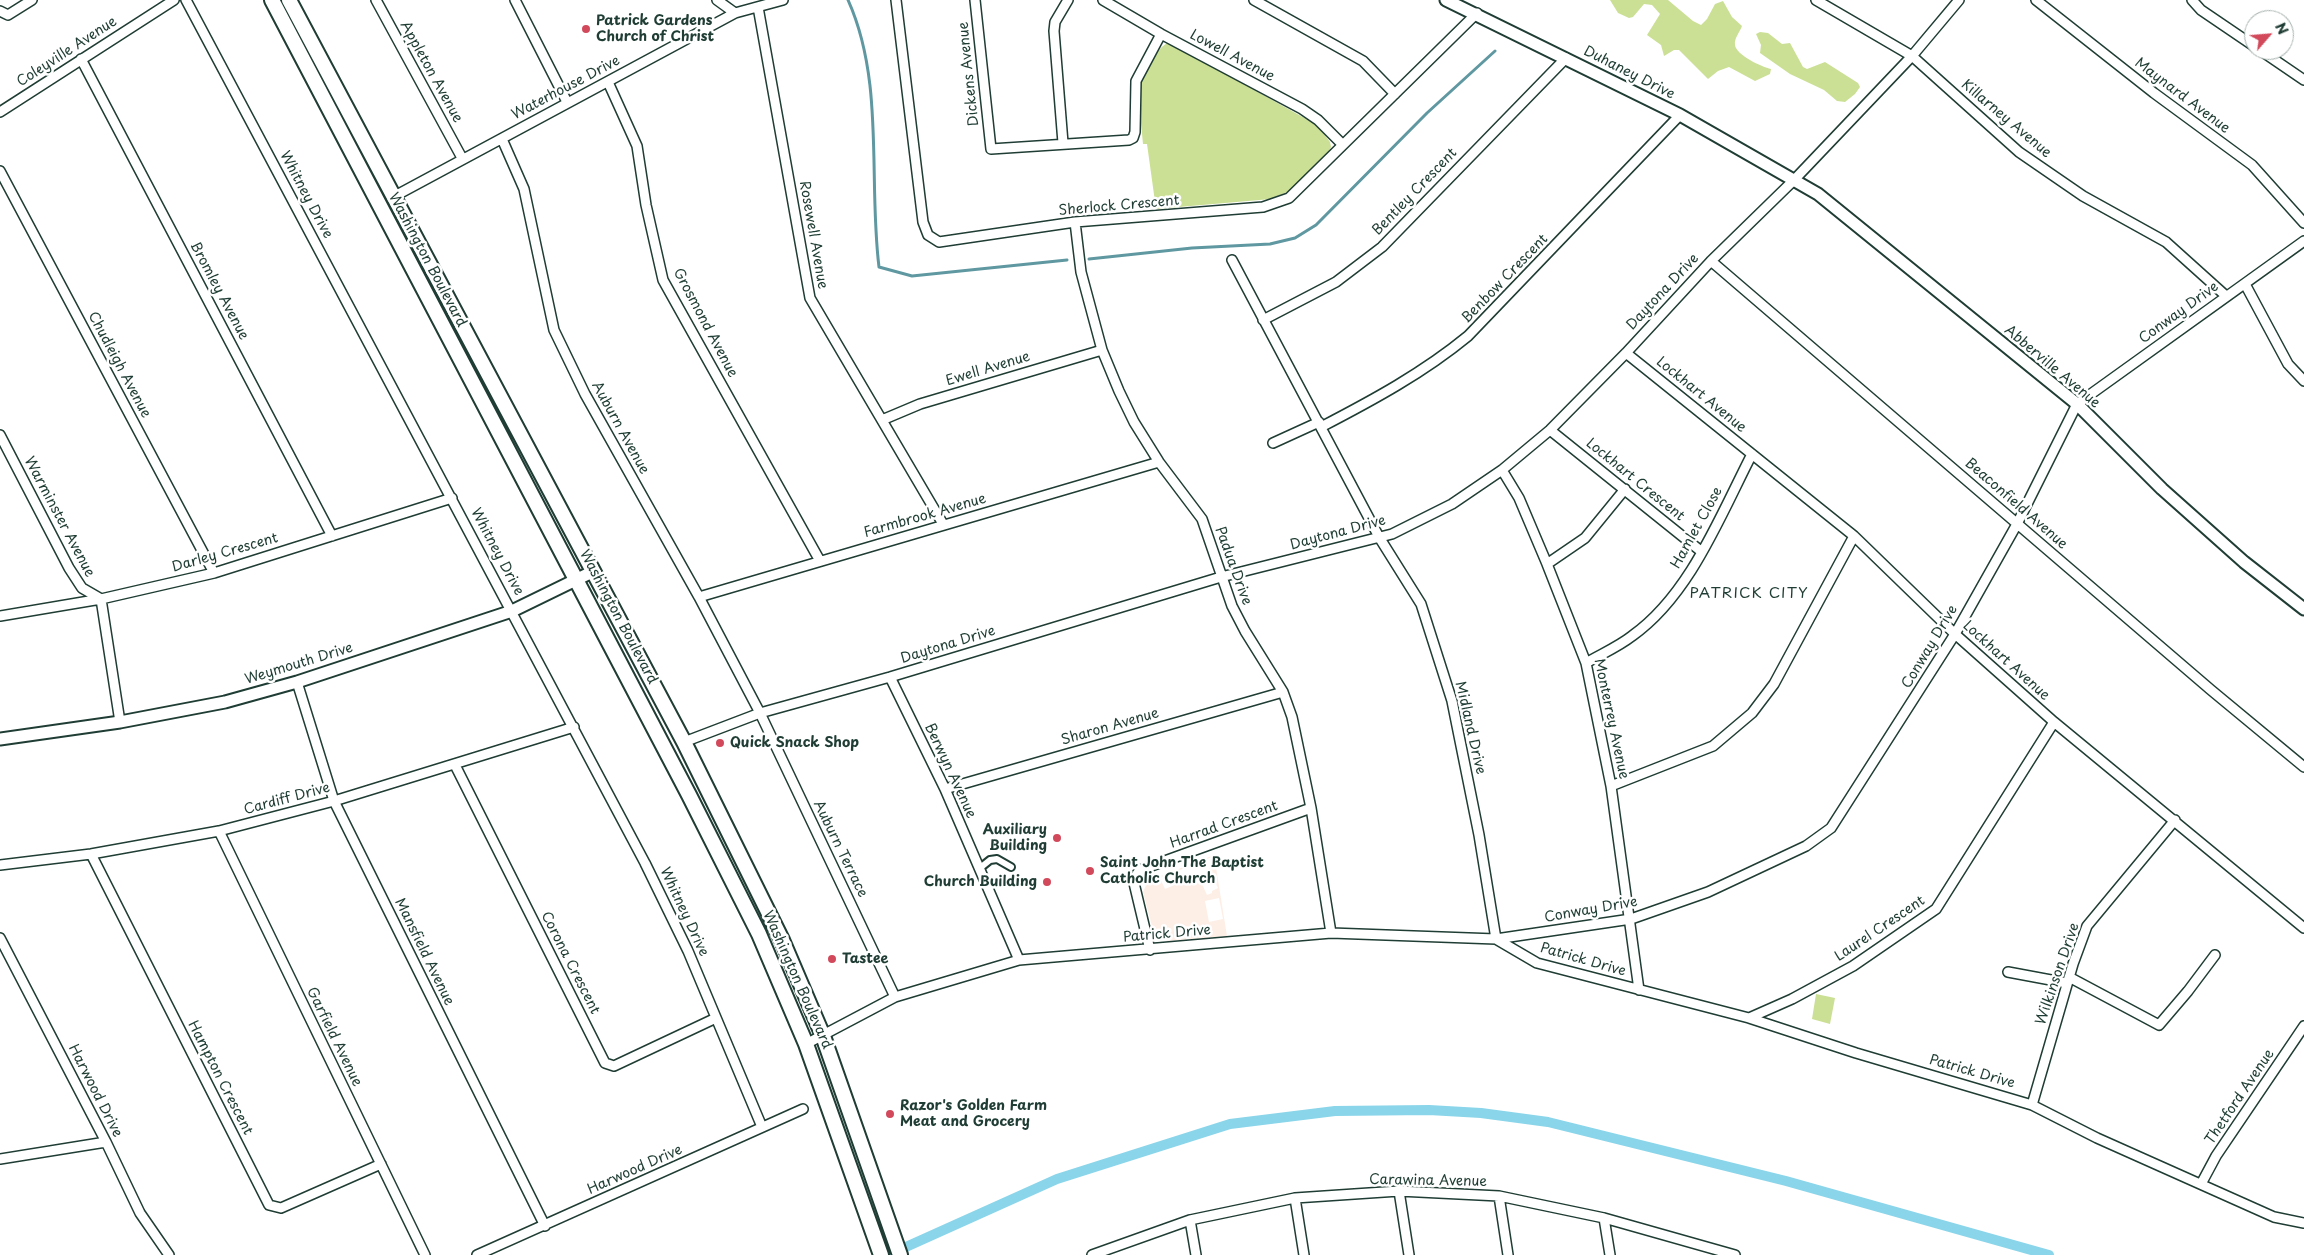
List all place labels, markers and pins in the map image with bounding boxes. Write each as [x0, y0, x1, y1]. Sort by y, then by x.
place label: Patrick Gardens Church of Christ [596, 13, 714, 46]
marker: Patrick Gardens Church of Christ [580, 23, 592, 35]
place label: Quick Snack Shop [730, 735, 859, 751]
marker: Quick Snack Shop [714, 737, 726, 749]
place label: Auxiliary Building [983, 822, 1047, 854]
marker: Auxiliary Building [1051, 832, 1063, 844]
place label: Saint John The Baptist Catholic Church [1100, 855, 1264, 888]
marker: Saint John The Baptist Catholic Church [1084, 865, 1096, 877]
place label: Church Building [924, 874, 1037, 890]
marker: Church Building [1041, 876, 1053, 888]
place label: Tastee [842, 951, 888, 967]
marker: Tastee [826, 953, 838, 965]
place label: Razor's Golden Farm Meat and Grocery [900, 1098, 1047, 1130]
marker: Razor's Golden Farm Meat and Grocery [884, 1108, 896, 1120]

